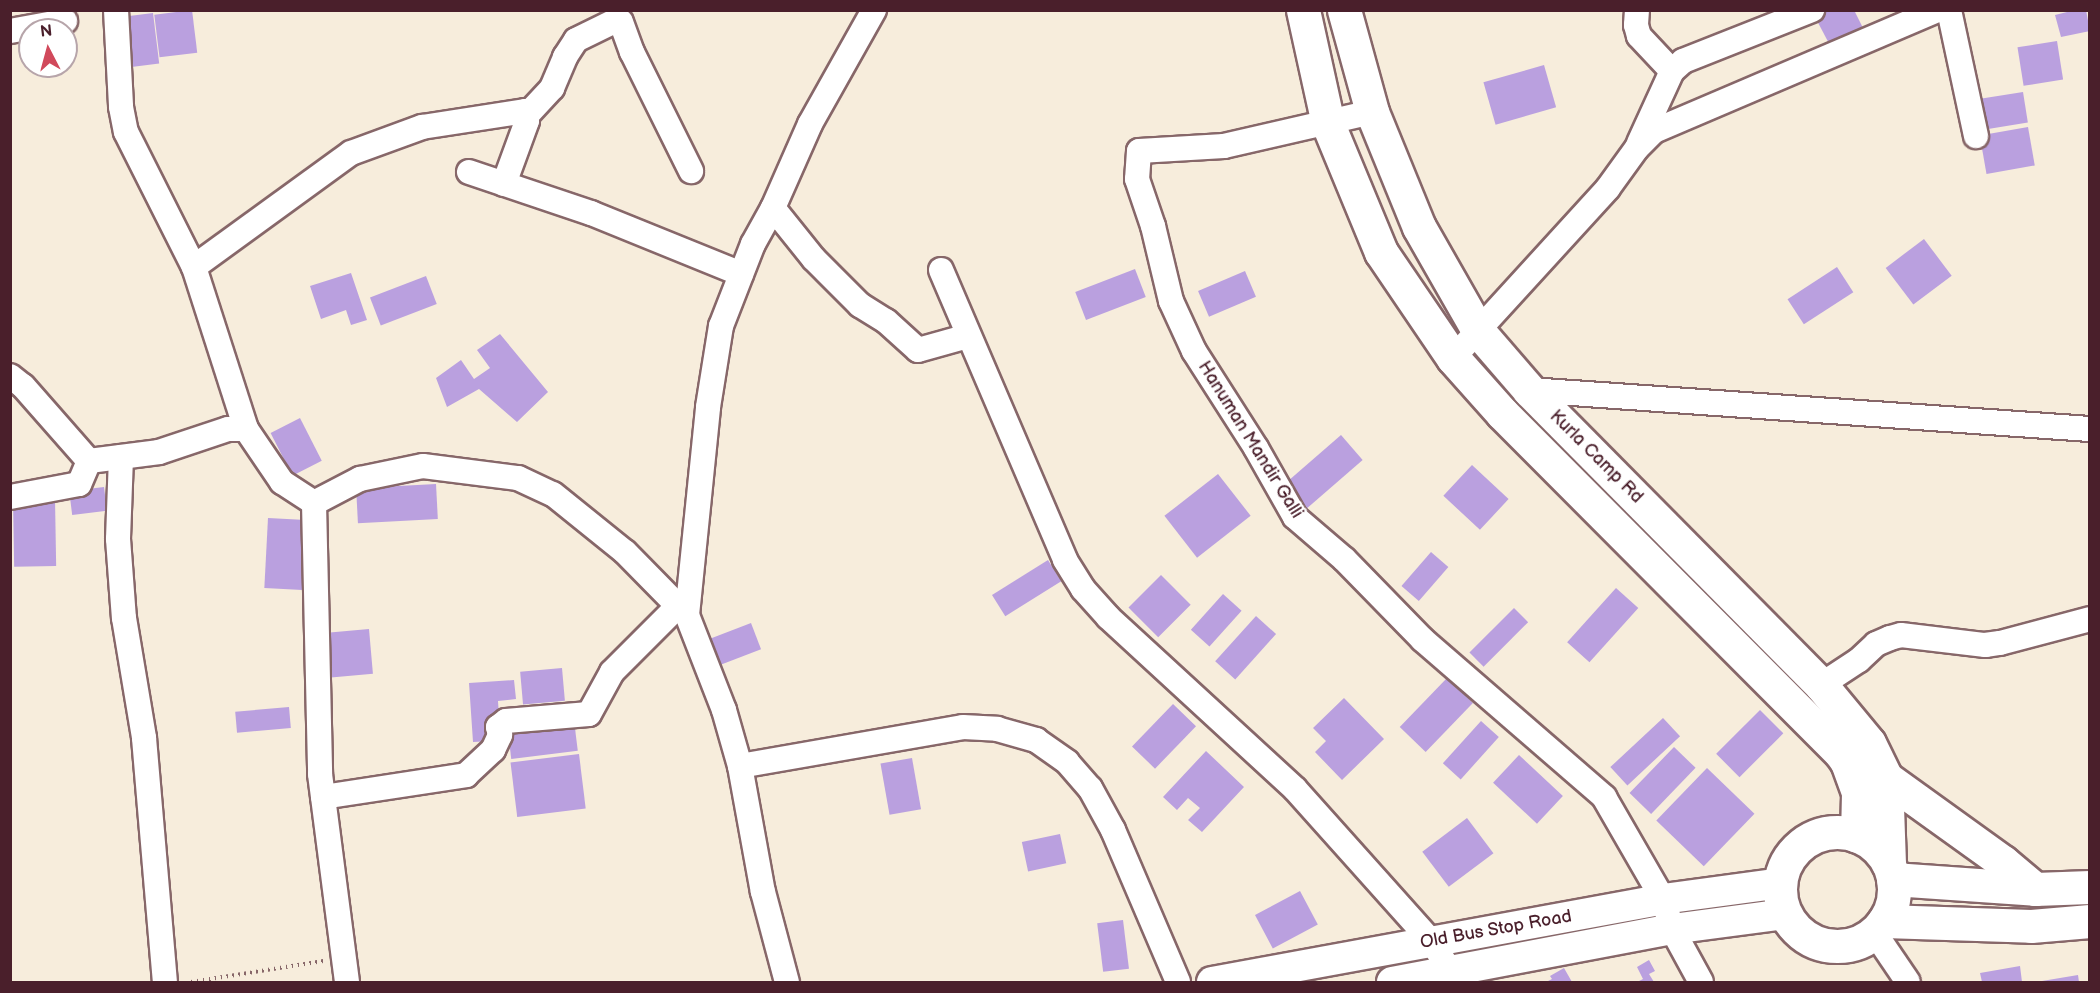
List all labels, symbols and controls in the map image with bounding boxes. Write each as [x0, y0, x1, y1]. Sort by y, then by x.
north arrow [18, 18, 78, 78]
text: N [39, 22, 53, 42]
street label: Hanuman Mandir Galli [1193, 357, 1307, 523]
street label: Kurla Camp Rd [1545, 406, 1647, 508]
street label: Old Bus Stop Road [1418, 906, 1574, 954]

